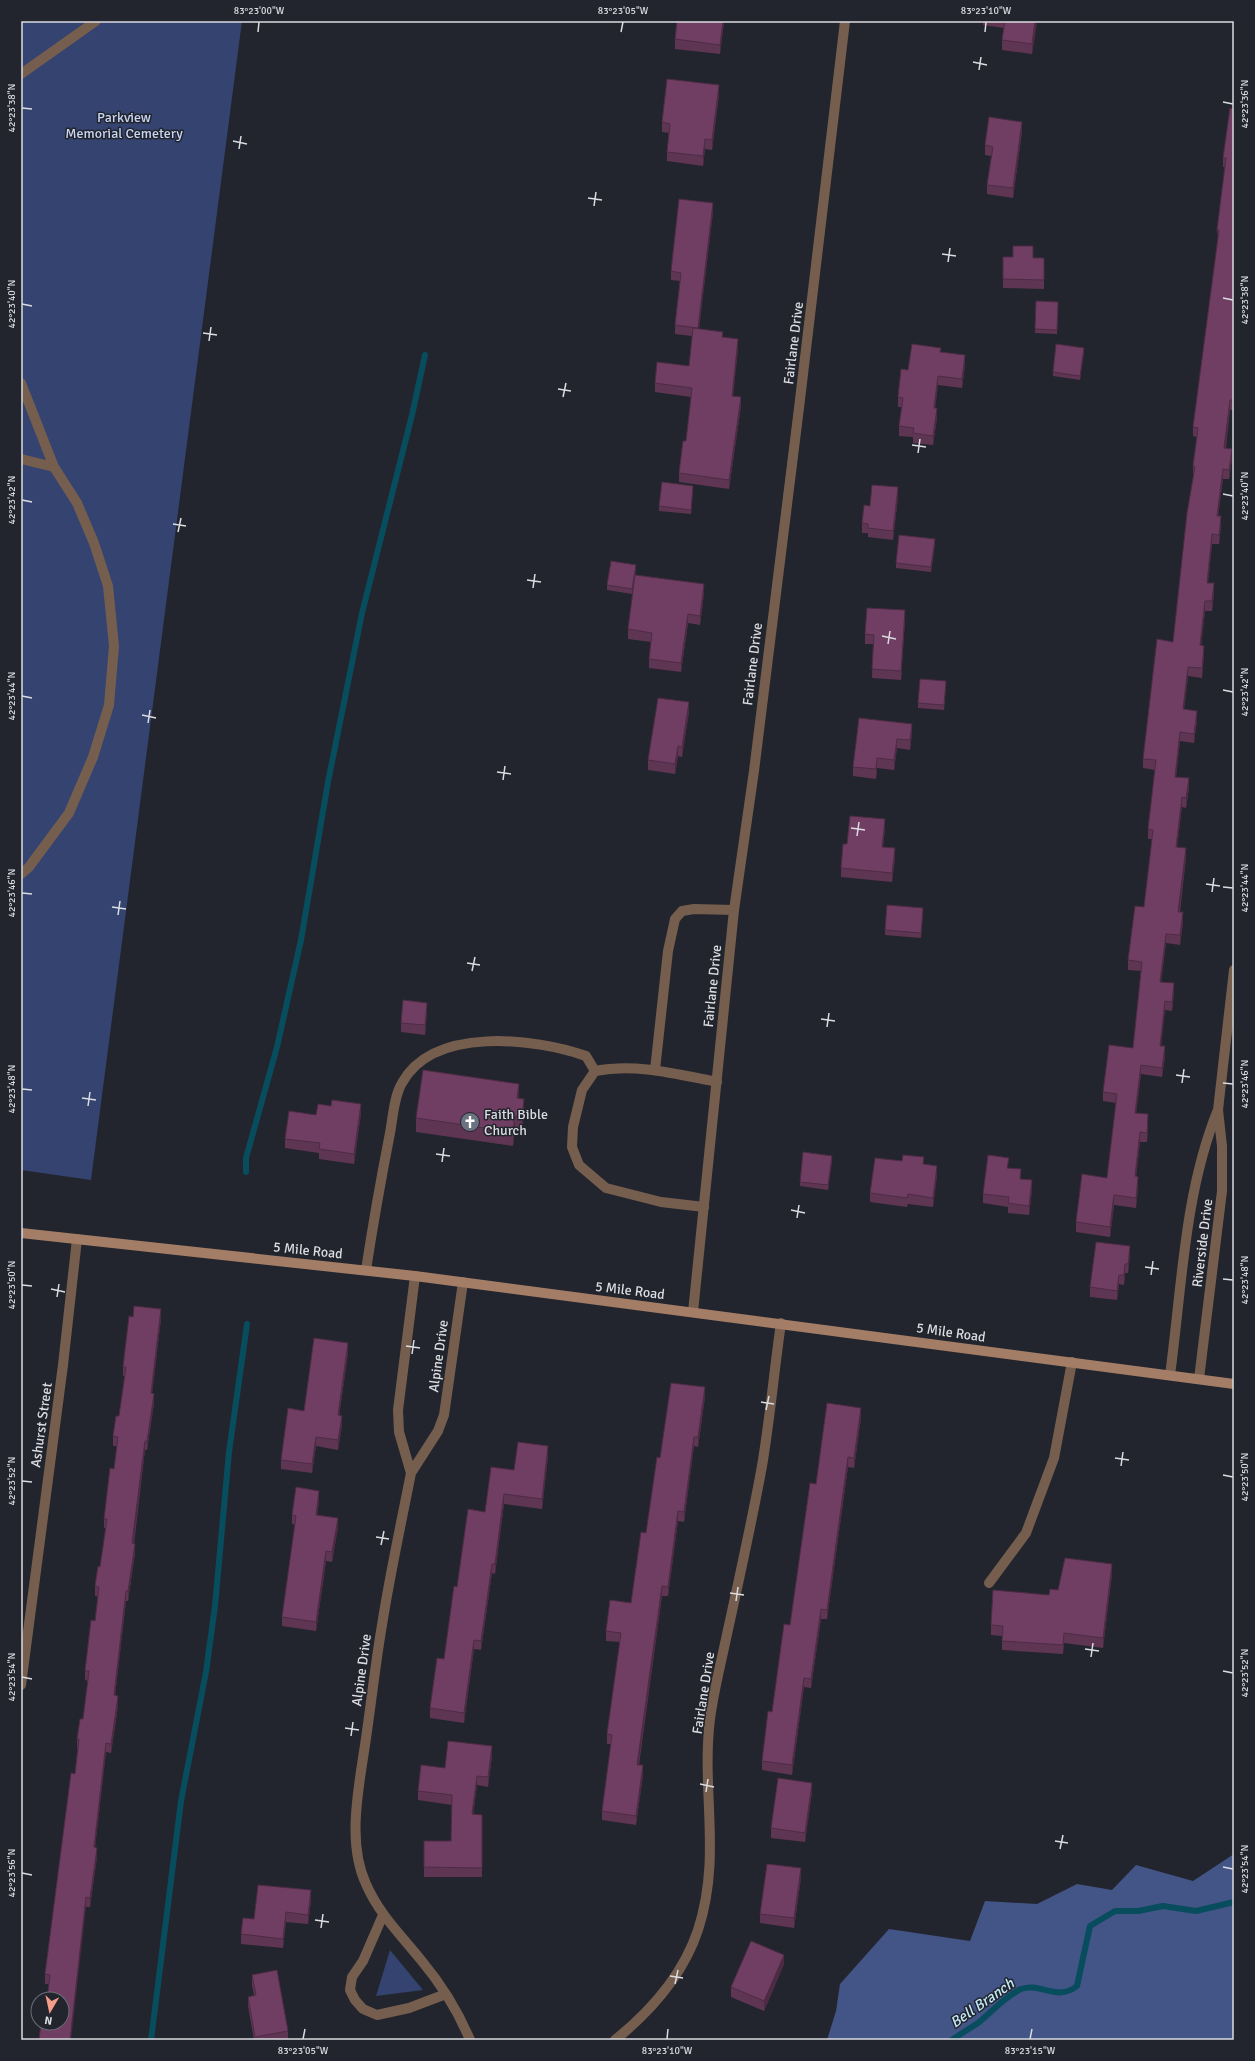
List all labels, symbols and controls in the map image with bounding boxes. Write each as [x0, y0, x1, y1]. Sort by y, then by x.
text: 83°23'00"W [234, 5, 285, 17]
text: 83°23'05"W [598, 5, 649, 17]
text: 83°23'10"W [961, 5, 1012, 17]
text: 42°23'36"N [1239, 80, 1251, 128]
text: 42°23'38"N [6, 84, 18, 132]
park label: Parkview Memorial Cemetery [65, 109, 183, 142]
text: 42°23'38"N [1239, 276, 1251, 324]
text: 42°23'40"N [6, 280, 18, 328]
street label: Fairlane Drive [780, 301, 807, 385]
text: 42°23'40"N [1239, 472, 1251, 520]
text: 42°23'42"N [6, 476, 18, 524]
street label: Fairlane Drive [739, 622, 766, 706]
text: 42°23'42"N [1239, 668, 1251, 716]
text: 42°23'44"N [6, 672, 18, 720]
text: 42°23'44"N [1239, 864, 1251, 912]
text: 42°23'46"N [6, 869, 18, 917]
street label: Fairlane Drive [700, 944, 725, 1028]
text: 42°23'46"N [1239, 1060, 1251, 1108]
text: 42°23'48"N [6, 1065, 18, 1113]
place label: Faith Bible Church [484, 1106, 548, 1139]
church icon: Faith Bible Church [459, 1111, 481, 1133]
street label: Riverside Drive [1189, 1198, 1216, 1288]
street label: 5 Mile Road [272, 1238, 344, 1263]
text: 42°23'48"N [1239, 1256, 1251, 1304]
text: 42°23'50"N [6, 1261, 18, 1309]
street label: 5 Mile Road [594, 1278, 666, 1303]
street label: Alpine Drive [425, 1319, 452, 1393]
street label: 5 Mile Road [915, 1319, 987, 1346]
street label: Ashurst Street [27, 1381, 56, 1469]
text: 42°23'50"N [1239, 1453, 1251, 1501]
text: 42°23'52"N [6, 1457, 18, 1505]
street label: Alpine Drive [348, 1633, 375, 1707]
text: 42°23'52"N [1239, 1649, 1251, 1697]
street label: Fairlane Drive [689, 1651, 718, 1735]
text: 42°23'54"N [6, 1653, 18, 1701]
text: 42°23'54"N [1239, 1845, 1251, 1893]
text: 42°23'56"N [6, 1849, 18, 1897]
water label: Bell Branch [947, 1974, 1018, 2032]
north arrow [30, 1991, 70, 2031]
text: N [44, 2013, 53, 2027]
text: 83°23'05"W [278, 2045, 329, 2057]
text: 83°23'10"W [642, 2045, 693, 2057]
text: 83°23'15"W [1005, 2045, 1056, 2057]

